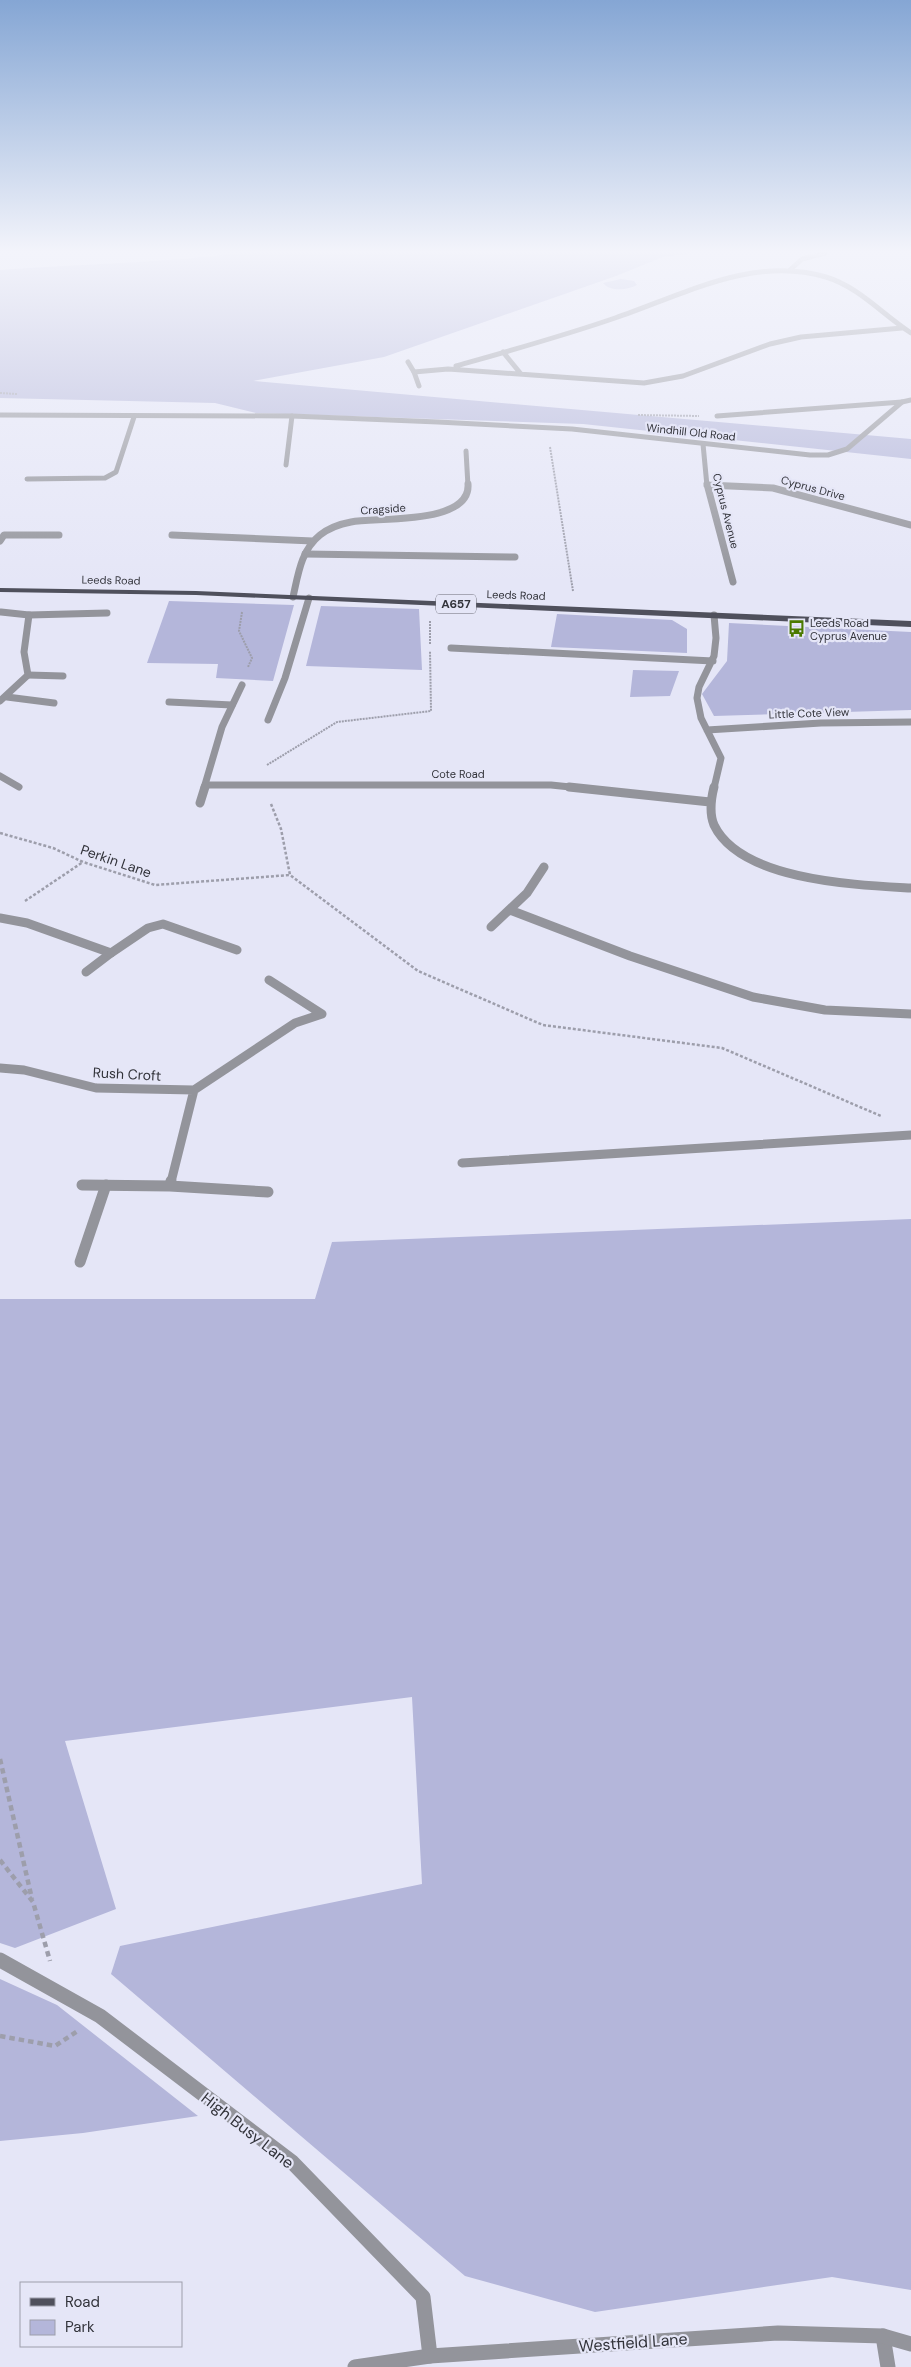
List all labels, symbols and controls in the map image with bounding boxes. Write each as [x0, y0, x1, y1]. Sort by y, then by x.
street label: Windhill Old Road [646, 420, 736, 444]
street label: Cyprus Avenue [710, 472, 742, 550]
street label: Cyprus Drive [779, 473, 847, 503]
street label: Cragside [360, 500, 406, 518]
street label: Leeds Road [81, 572, 141, 588]
street label: Leeds Road [486, 587, 546, 603]
road number: A657 [436, 594, 476, 614]
place label: Leeds Road Cyprus Avenue [810, 616, 887, 643]
bus stop icon: Leeds Road Cyprus Avenue [786, 619, 806, 639]
street label: Little Cote View [768, 705, 850, 721]
street label: Cote Road [431, 767, 485, 781]
street label: Perkin Lane [78, 840, 154, 882]
street label: Rush Croft [92, 1063, 162, 1085]
street label: High Busy Lane [197, 2088, 298, 2173]
legend [20, 2282, 182, 2347]
text: Road [65, 2292, 100, 2312]
text: Park [65, 2317, 95, 2337]
street label: Westfield Lane [578, 2328, 688, 2357]

